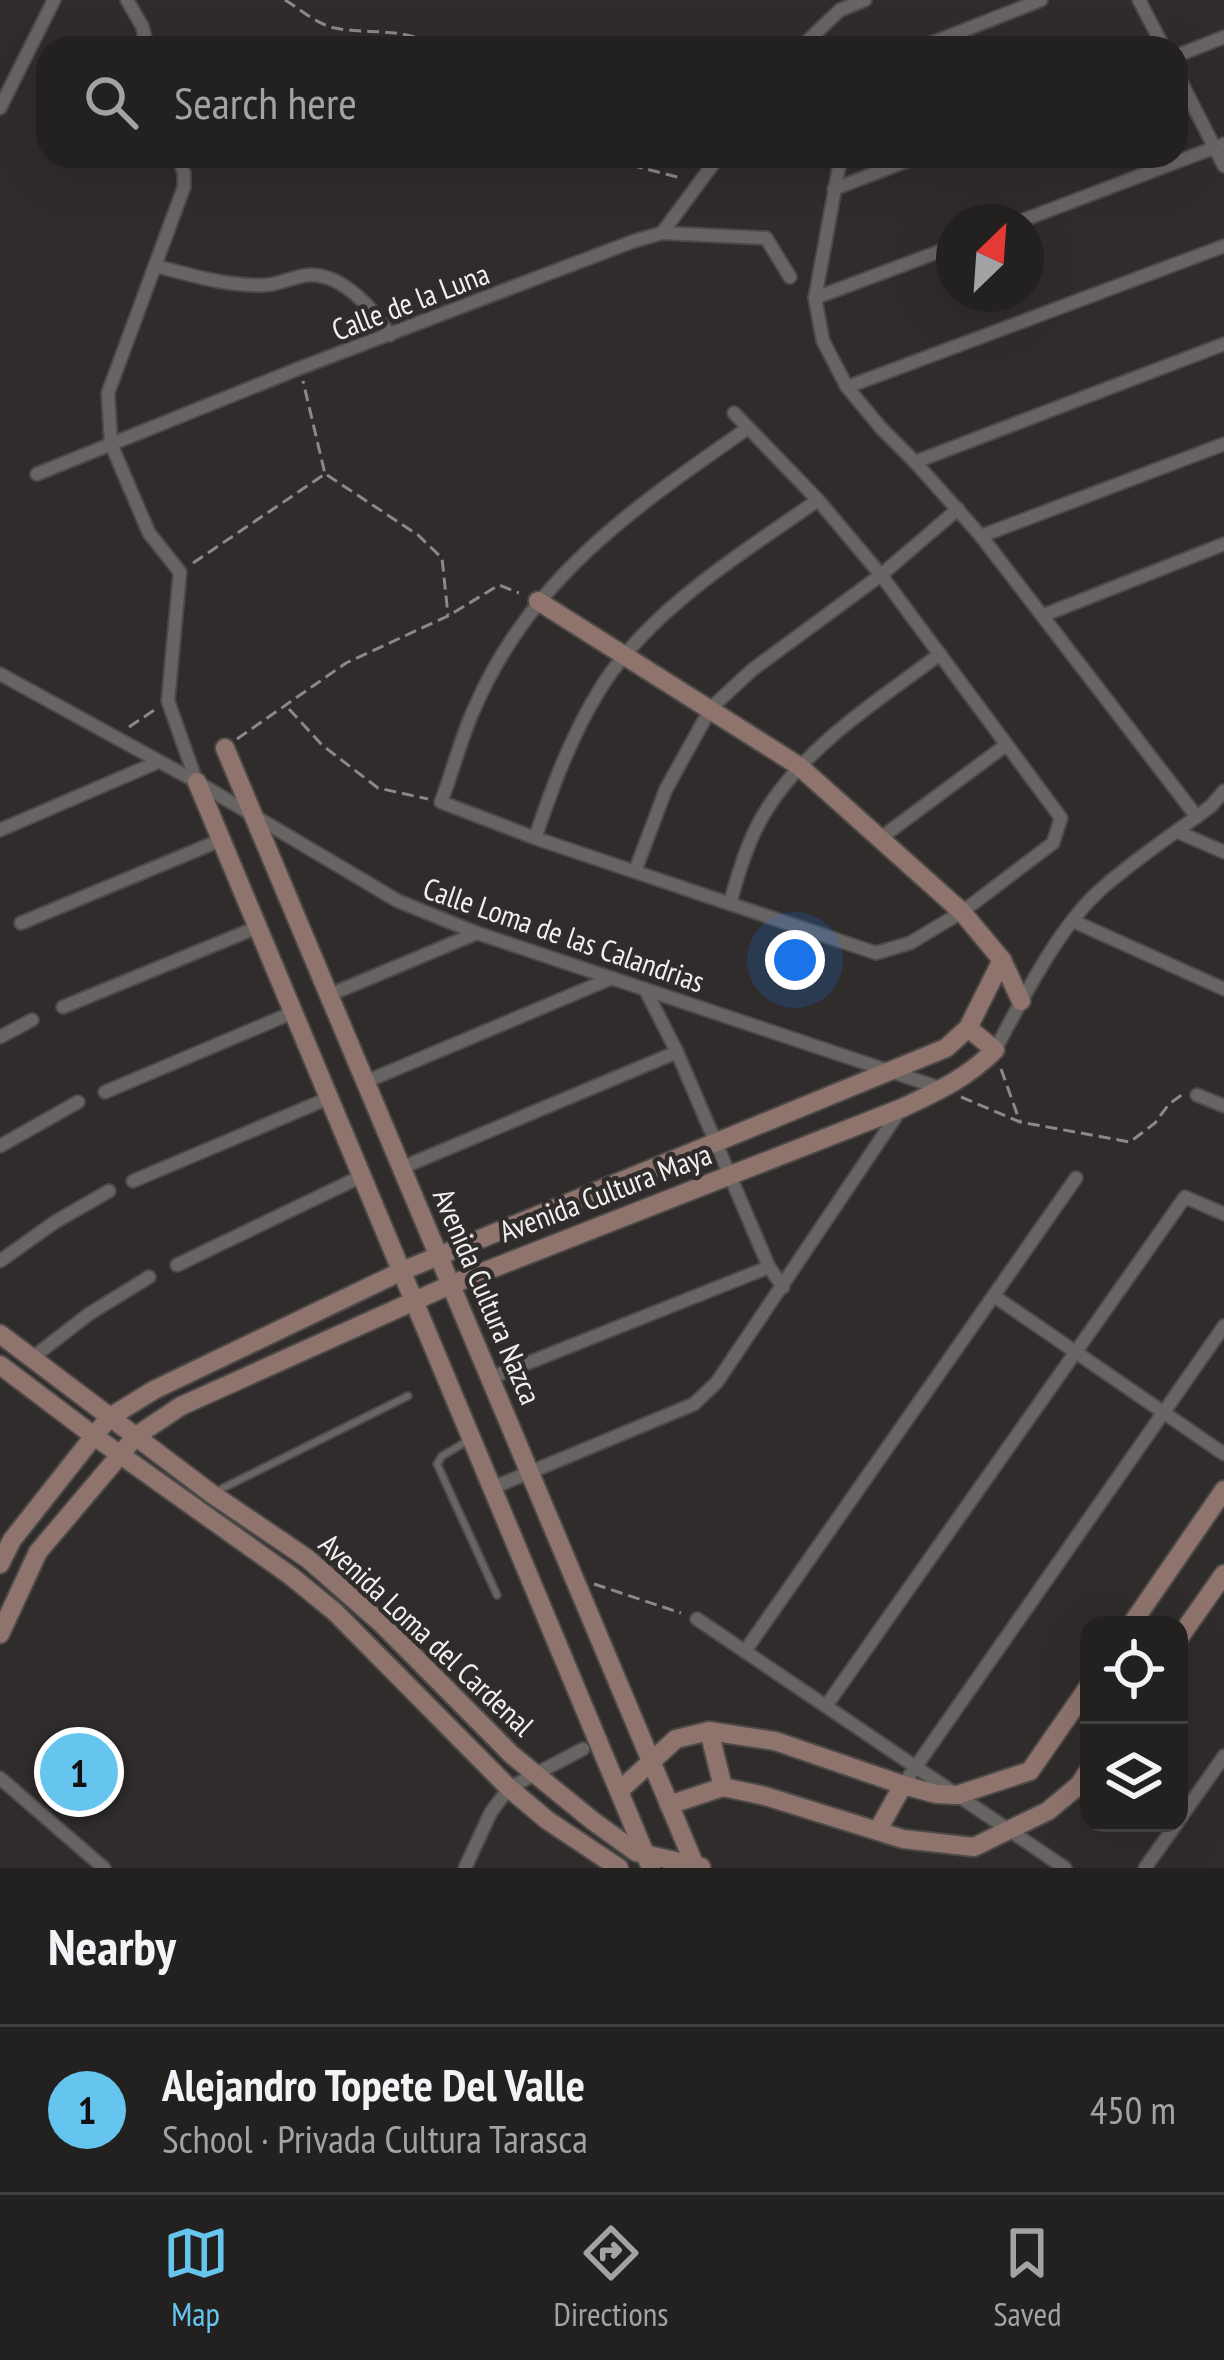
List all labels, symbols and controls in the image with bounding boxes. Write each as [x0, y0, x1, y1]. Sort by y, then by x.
search box [36, 36, 1188, 168]
icon: search [78, 69, 144, 135]
text: Search here [174, 73, 357, 131]
north arrow [936, 204, 1044, 312]
street label: Calle de la Luna [326, 253, 494, 349]
street label: Calle Loma de las Calandrias [418, 868, 710, 1000]
your location [765, 930, 825, 990]
street label: Avenida Cultura Maya [493, 1134, 717, 1250]
street label: Avenida Cultura Nazca [425, 1182, 551, 1410]
street label: Avenida Loma del Cardenal [311, 1524, 543, 1744]
map controls [1080, 1616, 1188, 1832]
button: locate [1080, 1616, 1188, 1724]
button: layers [1080, 1724, 1188, 1832]
pin: 1 [40, 1727, 118, 1817]
text: Nearby [48, 1913, 176, 1979]
text: Alejandro Topete Del Valle [162, 2055, 585, 2113]
text: 1 [78, 2084, 96, 2135]
text: 450 m [1090, 2084, 1176, 2135]
text: School · Privada Cultura Tarasca [162, 2113, 588, 2164]
tab: Map [163, 2220, 229, 2335]
tab: Directions [554, 2220, 668, 2335]
tab: Saved [993, 2220, 1061, 2335]

